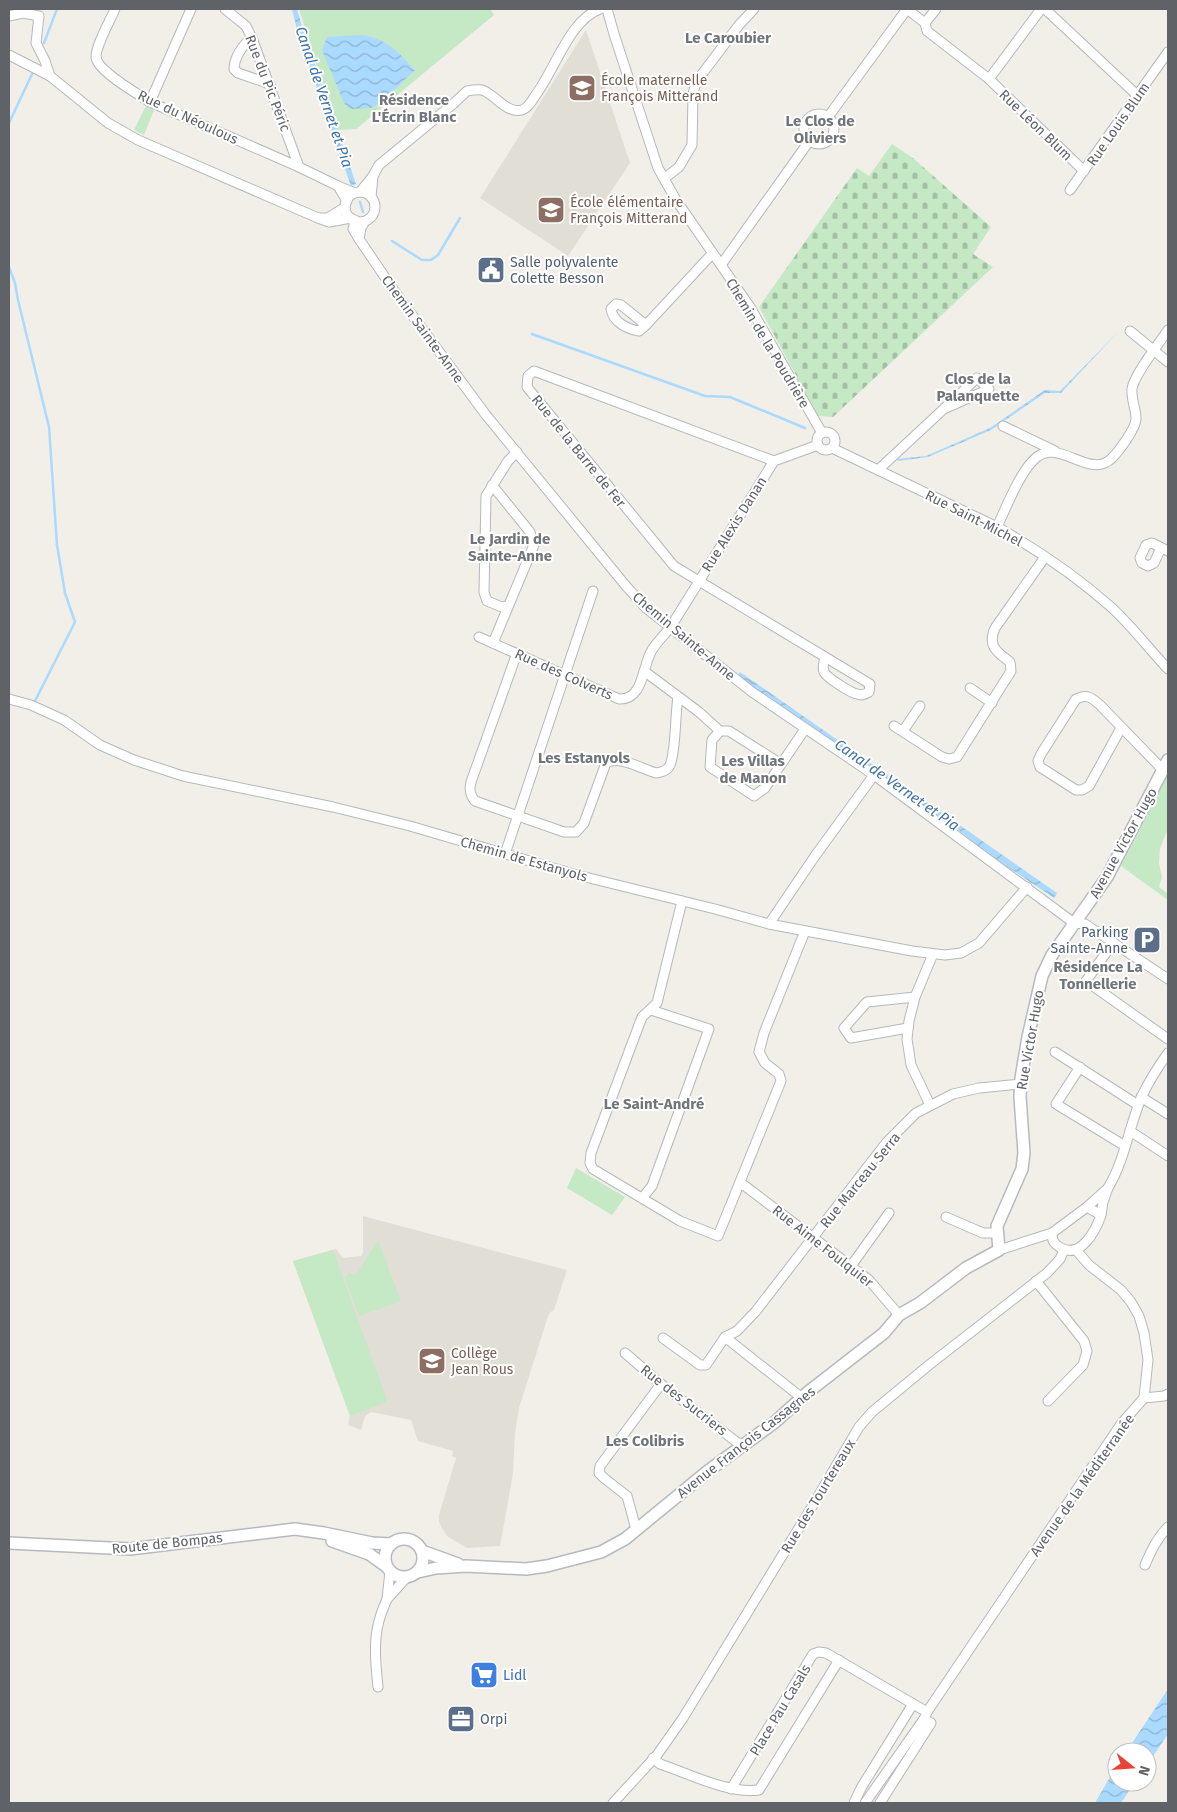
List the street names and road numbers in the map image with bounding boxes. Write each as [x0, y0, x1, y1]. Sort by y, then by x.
street label: Rue du Pic Péric [241, 32, 294, 134]
street label: Rue Louis Blum [1083, 79, 1153, 169]
street label: Rue Léon Blum [996, 86, 1076, 164]
street label: Rue du Néoulous [135, 87, 241, 148]
street label: Chemin Sainte-Anne [378, 272, 467, 386]
street label: Chemin de la Poudrière [722, 275, 813, 411]
street label: Rue de la Barre de Fer [528, 392, 630, 512]
street label: Rue Alexis Danan [698, 474, 771, 575]
street label: Rue Saint-Michel [922, 487, 1025, 550]
street label: Chemin Sainte-Anne [629, 588, 738, 684]
street label: Rue des Colverts [512, 645, 616, 704]
street label: Avenue Victor Hugo [1086, 785, 1161, 901]
street label: Chemin de Estanyols [458, 833, 590, 886]
street label: Rue Victor Hugo [1013, 989, 1048, 1092]
street label: Rue Marceau Serra [817, 1129, 904, 1232]
street label: Rue Aime Foulquier [769, 1202, 877, 1291]
street label: Rue des Sucriers [637, 1361, 731, 1440]
street label: Avenue François Cassagnes [674, 1383, 819, 1502]
street label: Avenue de la Méditerranée [1027, 1411, 1138, 1560]
street label: Rue des Tourtereaux [778, 1436, 859, 1556]
street label: Route de Bompas [111, 1529, 224, 1558]
street label: Place Pau Casals [746, 1661, 815, 1759]

